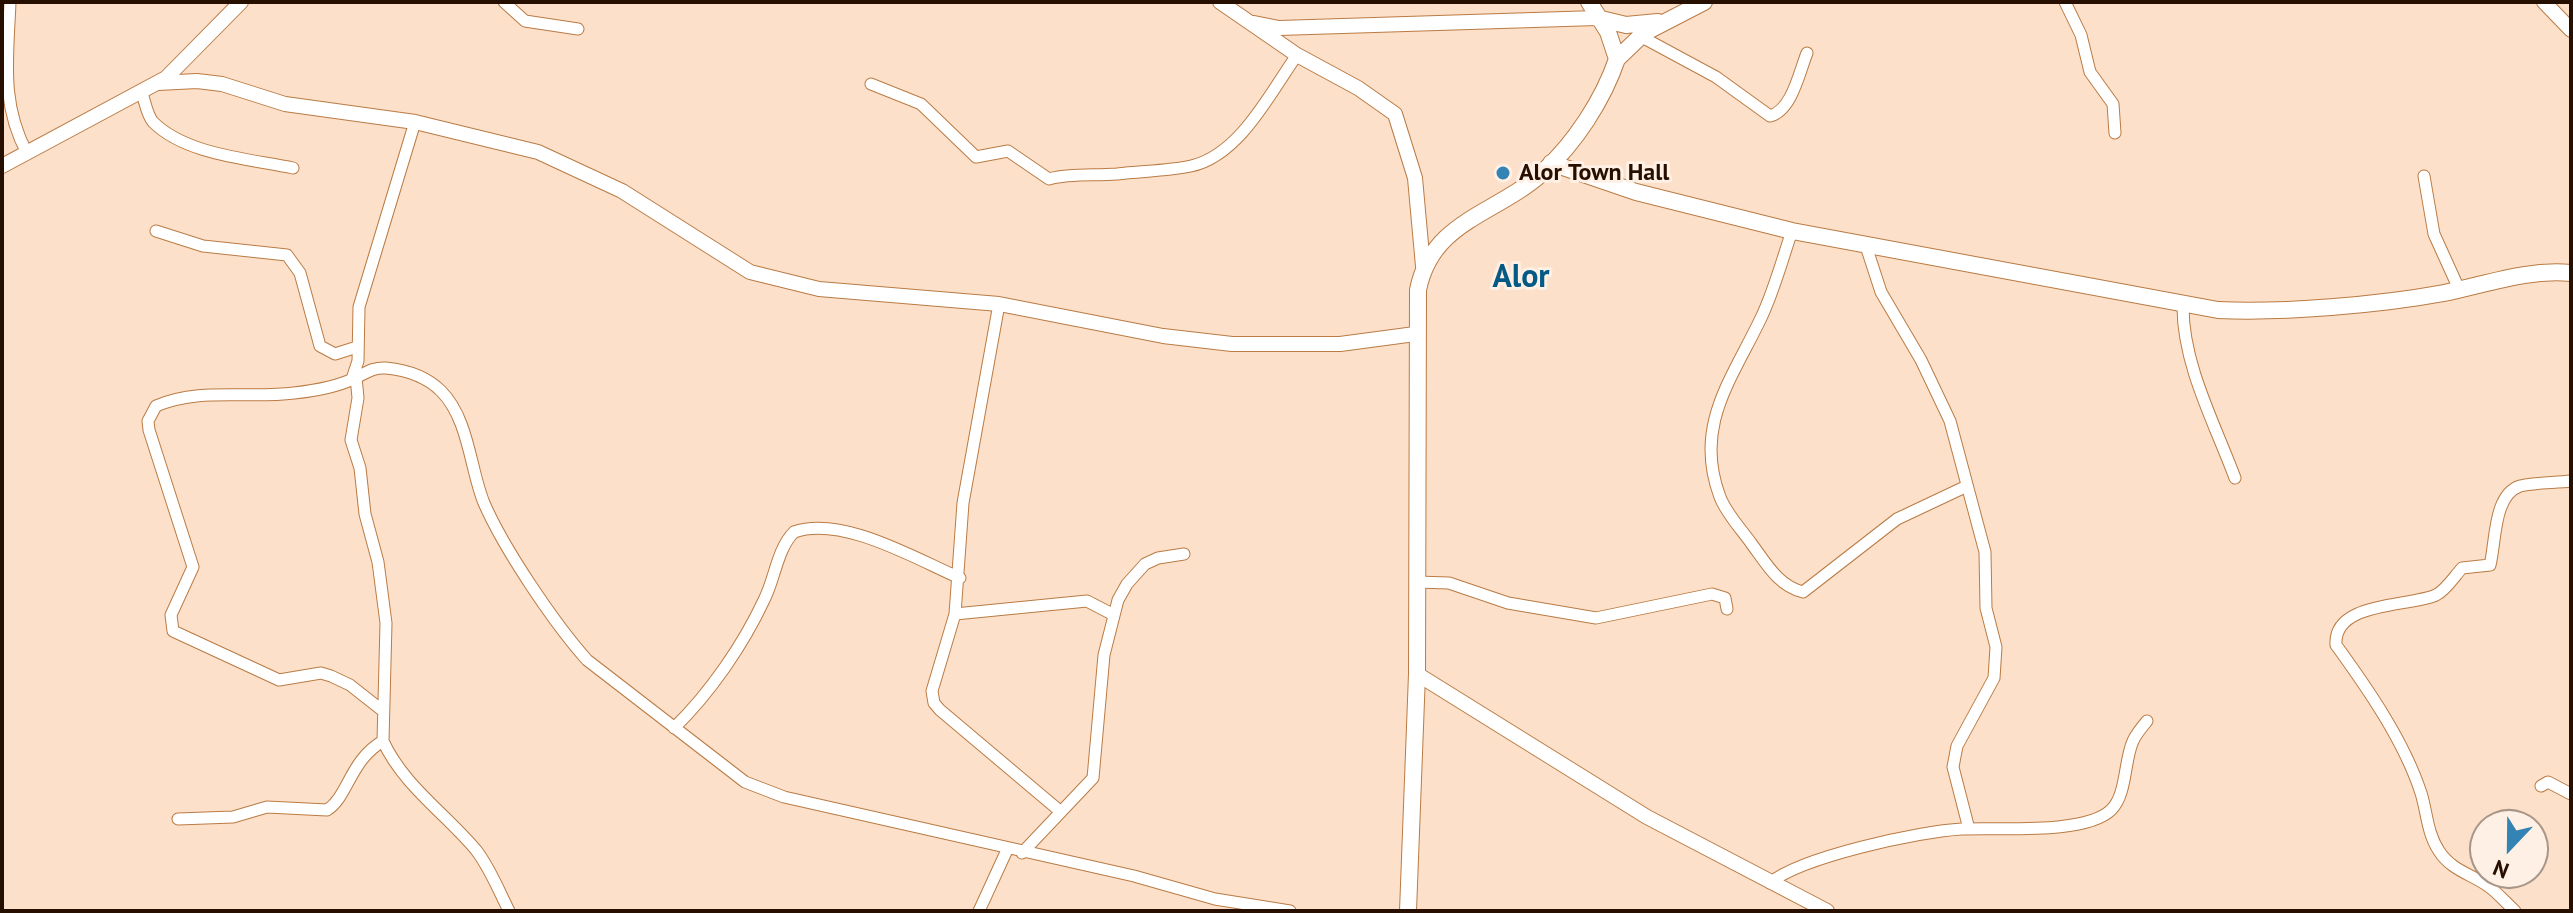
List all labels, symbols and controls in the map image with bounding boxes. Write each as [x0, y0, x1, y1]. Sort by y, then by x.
place label: Alor Town Hall [1519, 159, 1669, 187]
marker: Alor Town Hall [1494, 164, 1512, 182]
district label: Alor [1492, 259, 1550, 297]
north arrow [2469, 809, 2549, 889]
text: N [2489, 854, 2513, 885]

